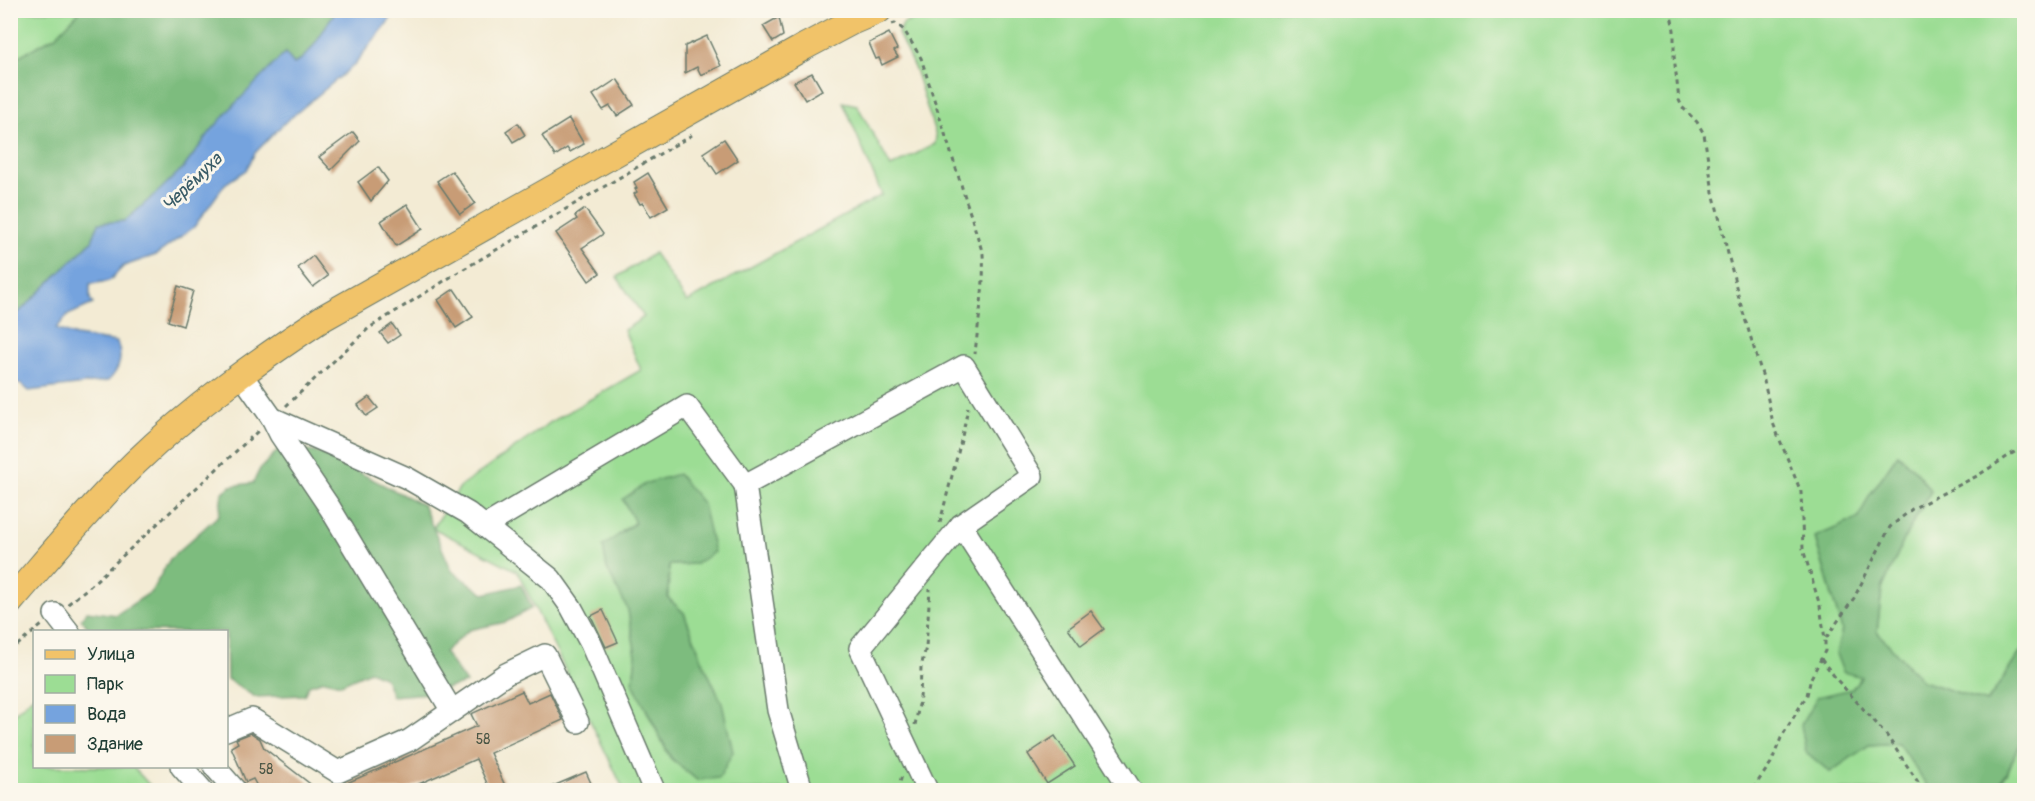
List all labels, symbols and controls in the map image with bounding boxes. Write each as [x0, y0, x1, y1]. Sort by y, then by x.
water label: Черёмуха [157, 147, 228, 217]
legend [33, 630, 228, 768]
text: Улица [87, 643, 135, 666]
text: Парк [87, 673, 124, 696]
text: Вода [87, 703, 126, 726]
house number: 58 [476, 731, 490, 748]
text: Здание [87, 733, 143, 756]
house number: 58 [259, 761, 273, 778]

